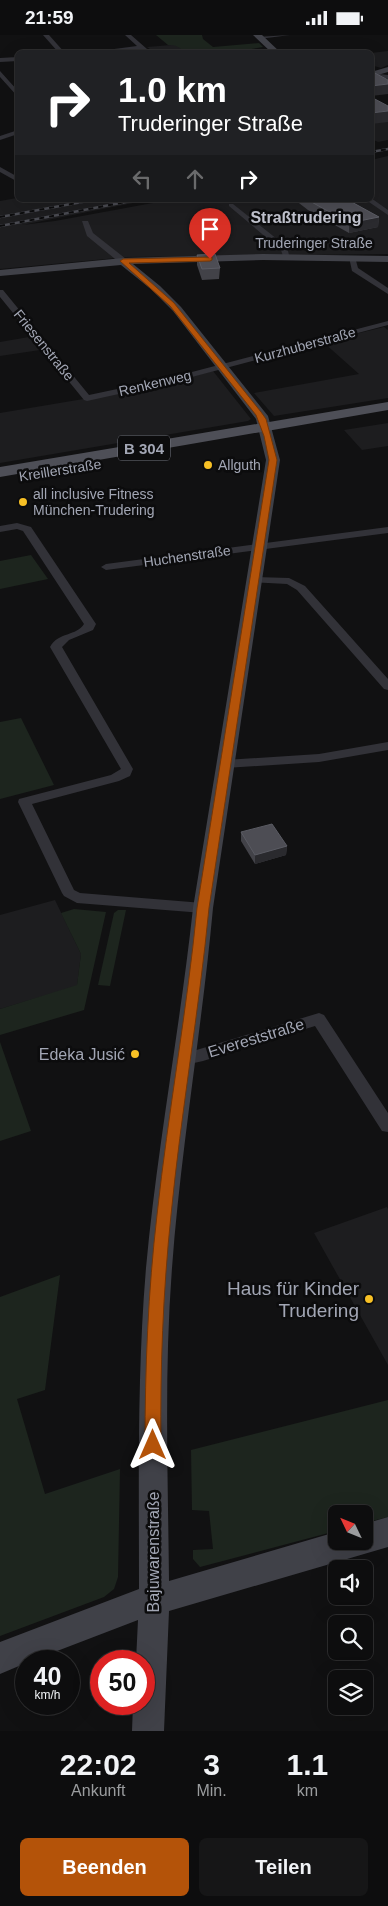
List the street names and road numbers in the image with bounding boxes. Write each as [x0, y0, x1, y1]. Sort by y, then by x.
street label: Truderinger Straße [255, 235, 373, 251]
street label: Friesenstraße [11, 306, 78, 384]
street label: Kurzhuberstraße [253, 324, 358, 366]
street label: Renkenweg [117, 367, 193, 399]
road number: B 304 [118, 435, 170, 461]
street label: Kreillerstraße [18, 456, 103, 484]
street label: Huchenstraße [142, 542, 232, 570]
street label: Evereststraße [206, 1015, 306, 1061]
street label: Bajuwarenstraße [145, 1491, 162, 1612]

